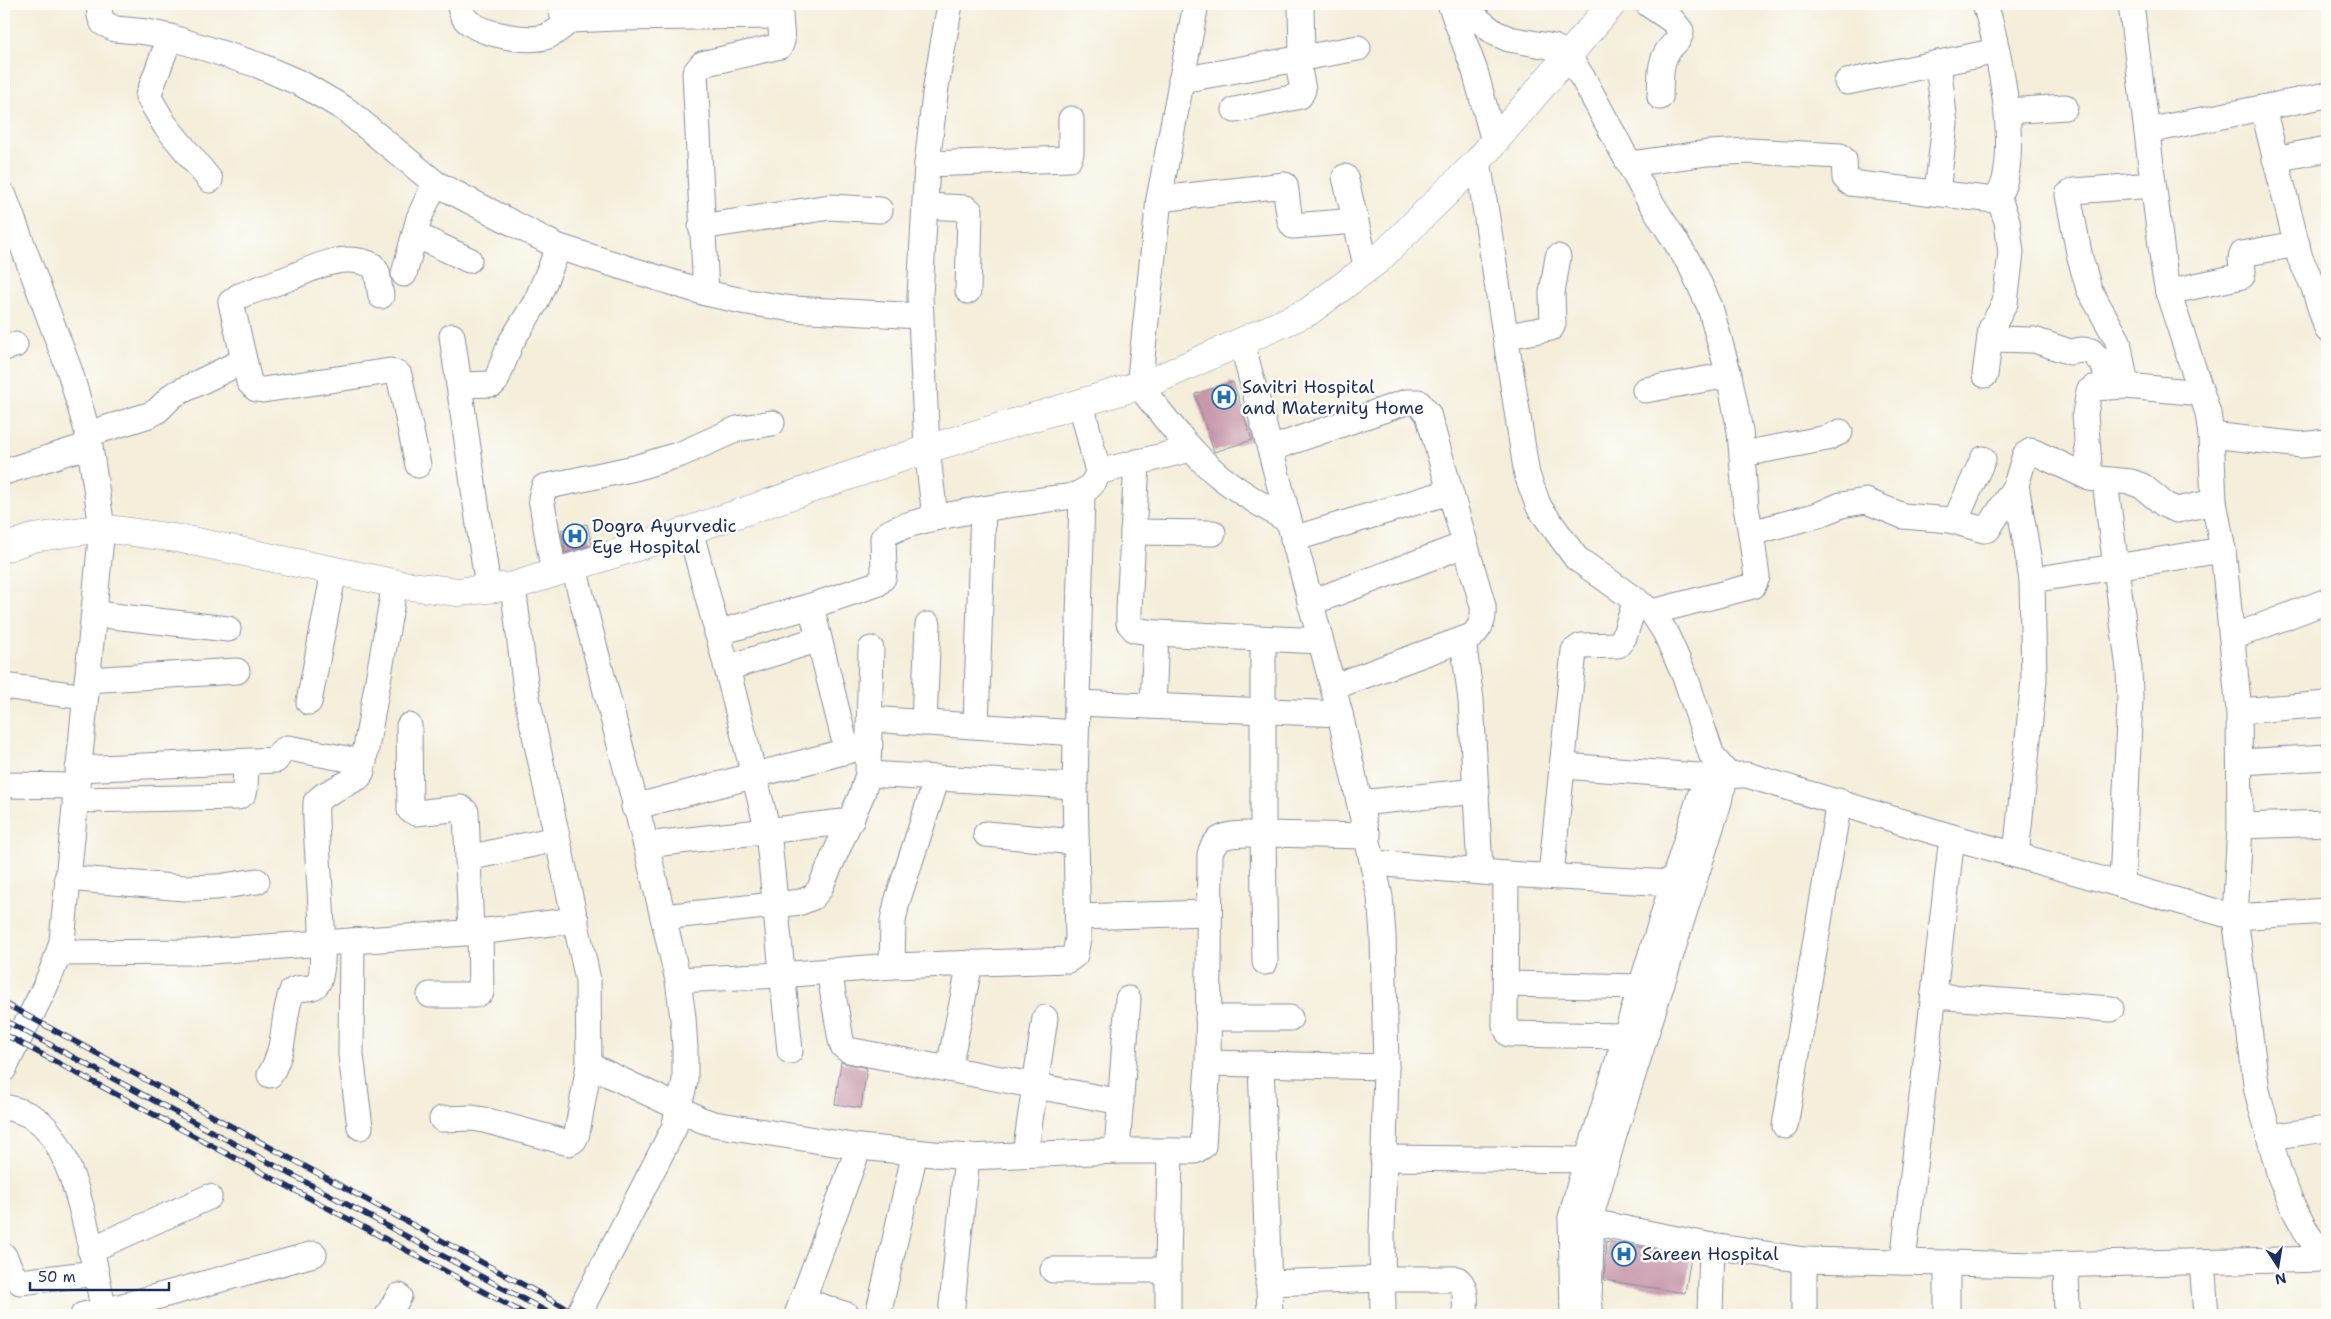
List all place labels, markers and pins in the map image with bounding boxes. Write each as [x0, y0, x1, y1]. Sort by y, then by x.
place label: Savitri Hospital and Maternity Home [1242, 375, 1424, 420]
hospital icon: Savitri Hospital and Maternity Home [1211, 384, 1237, 410]
place label: Dogra Ayurvedic Eye Hospital [592, 514, 737, 559]
hospital icon: Dogra Ayurvedic Eye Hospital [562, 523, 588, 549]
hospital icon: Sareen Hospital [1611, 1241, 1637, 1267]
place label: Sareen Hospital [1642, 1242, 1779, 1266]

